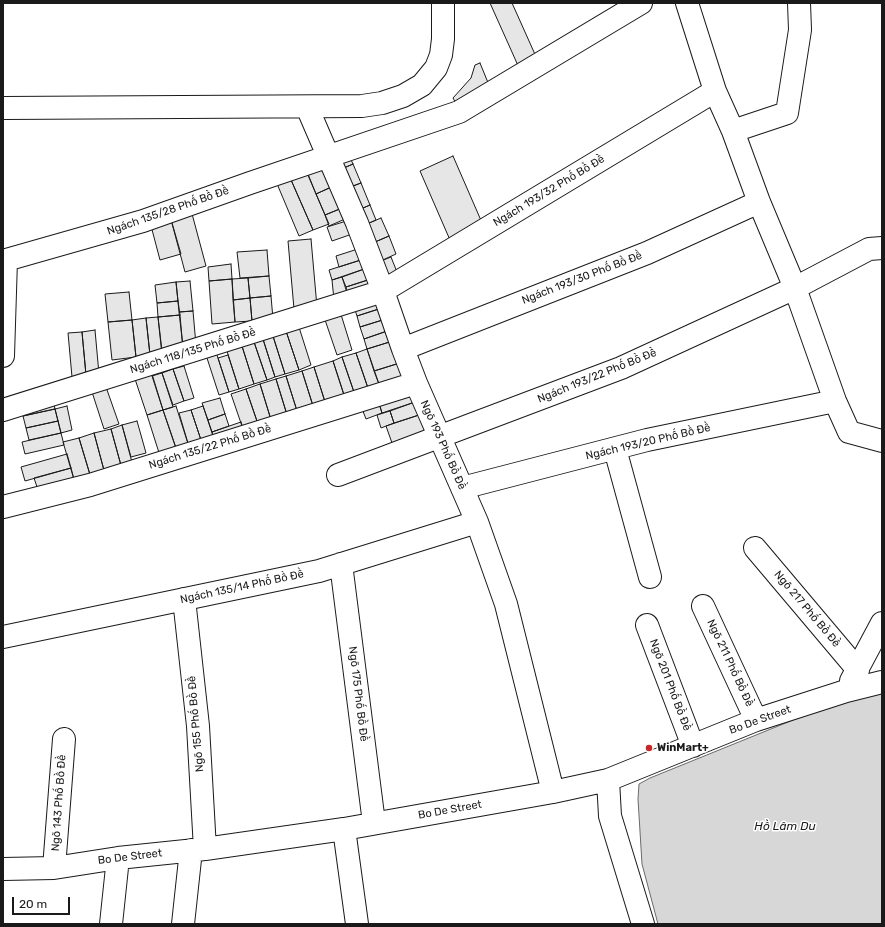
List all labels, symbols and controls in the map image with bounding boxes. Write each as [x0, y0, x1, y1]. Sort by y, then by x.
street label: Ngách 193/32 Phố Bồ Đề [491, 153, 607, 229]
street label: Ngách 135/28 Phố Bồ Đề [105, 184, 231, 238]
street label: Ngách 193/30 Phố Bồ Đề [520, 249, 644, 307]
street label: Ngách 118/135 Phố Bồ Đề [128, 326, 258, 376]
street label: Ngách 193/22 Phố Bồ Đề [536, 346, 658, 406]
street label: Ngõ 193 Phố Bồ Đề [417, 398, 469, 492]
street label: Ngách 193/20 Phố Bồ Đề [584, 421, 712, 463]
street label: Ngách 135/22 Phố Bồ Đề [147, 422, 273, 472]
street label: Ngách 135/14 Phố Bồ Đề [179, 567, 305, 607]
street label: Ngõ 217 Phố Bồ Đề [771, 568, 843, 650]
street label: Ngõ 211 Phố Bồ Đề [704, 617, 756, 709]
street label: Ngõ 201 Phố Bồ Đề [646, 637, 694, 733]
street label: Ngõ 175 Phố Bồ Đề [346, 646, 370, 742]
street label: Ngõ 155 Phố Bồ Đề [185, 675, 207, 773]
street label: Bo De Street [727, 703, 793, 737]
place label: WinMart+ [657, 741, 709, 755]
marker: WinMart+ [644, 743, 654, 753]
street label: Ngõ 143 Phố Bồ Đề [49, 754, 69, 852]
street label: Bo De Street [417, 798, 483, 822]
water label: Hồ Lâm Du [754, 820, 816, 834]
street label: Bo De Street [97, 847, 163, 867]
scale bar [14, 889, 72, 915]
text: 20 m [19, 897, 47, 911]

